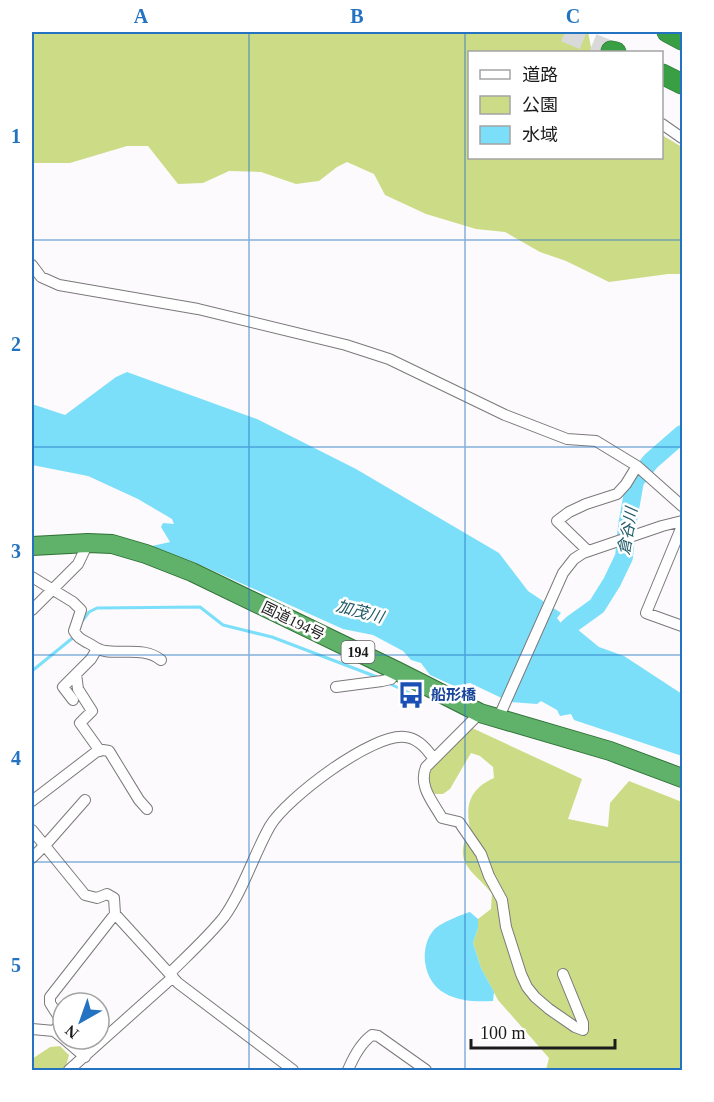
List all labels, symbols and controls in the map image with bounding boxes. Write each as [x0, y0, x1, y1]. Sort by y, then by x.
text: A [134, 5, 149, 27]
text: B [350, 5, 364, 27]
text: C [566, 5, 580, 27]
legend [468, 51, 663, 159]
text: 道路 [522, 65, 558, 85]
text: 公園 [522, 95, 558, 115]
text: 1 [11, 125, 21, 147]
text: 水域 [522, 125, 558, 145]
text: 2 [11, 333, 21, 355]
water label: 倉谷川 [615, 504, 640, 556]
text: 3 [11, 540, 21, 562]
water label: 加茂川 [334, 597, 387, 626]
street label: 国道194号 [259, 599, 327, 643]
road number: 194 [342, 641, 374, 663]
bus stop icon: 船形橋 [396, 680, 426, 710]
place label: 船形橋 [431, 687, 477, 703]
text: 4 [11, 747, 21, 769]
text: 5 [11, 954, 21, 976]
north arrow [51, 991, 111, 1051]
scale bar [471, 1012, 615, 1050]
text: N [61, 1022, 82, 1042]
text: 100 m [480, 1023, 526, 1043]

